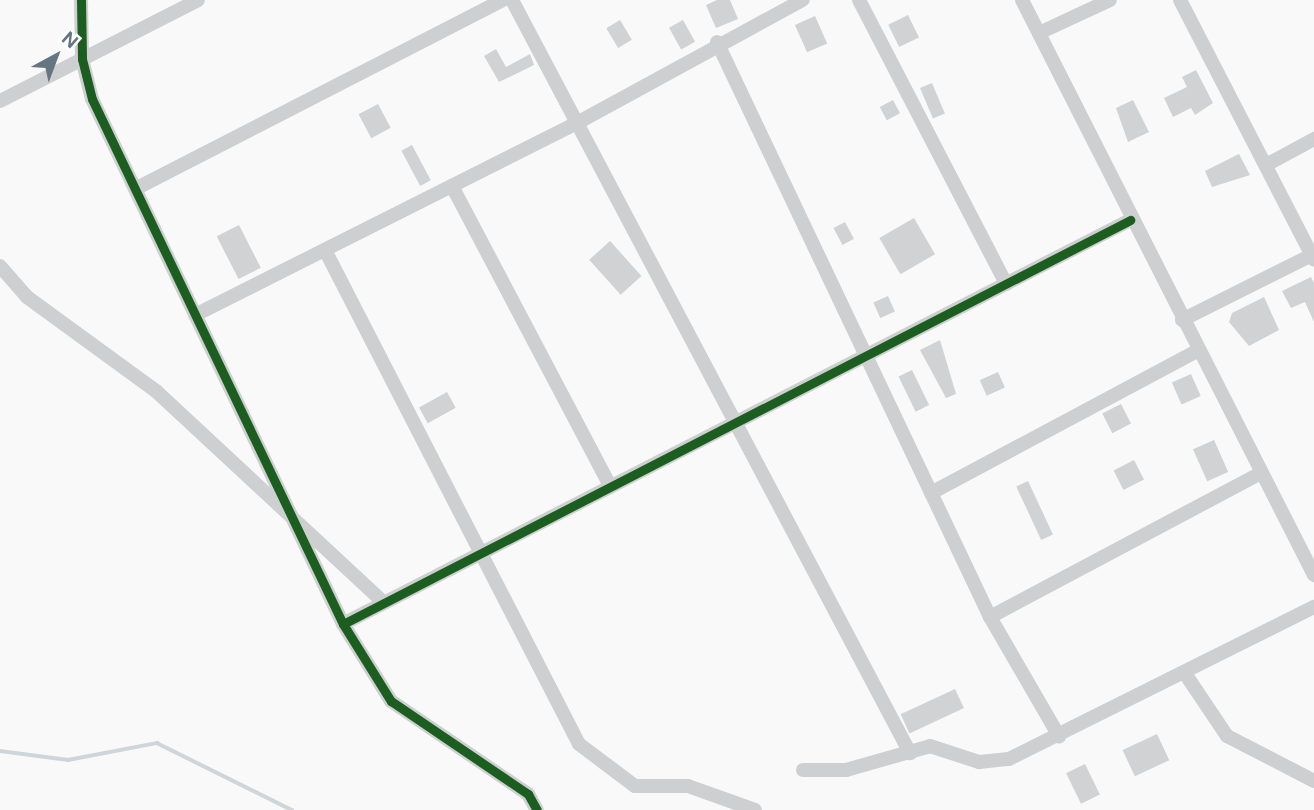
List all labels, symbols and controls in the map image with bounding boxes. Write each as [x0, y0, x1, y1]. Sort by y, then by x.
north arrow [21, 21, 91, 91]
text: N [57, 26, 84, 54]

